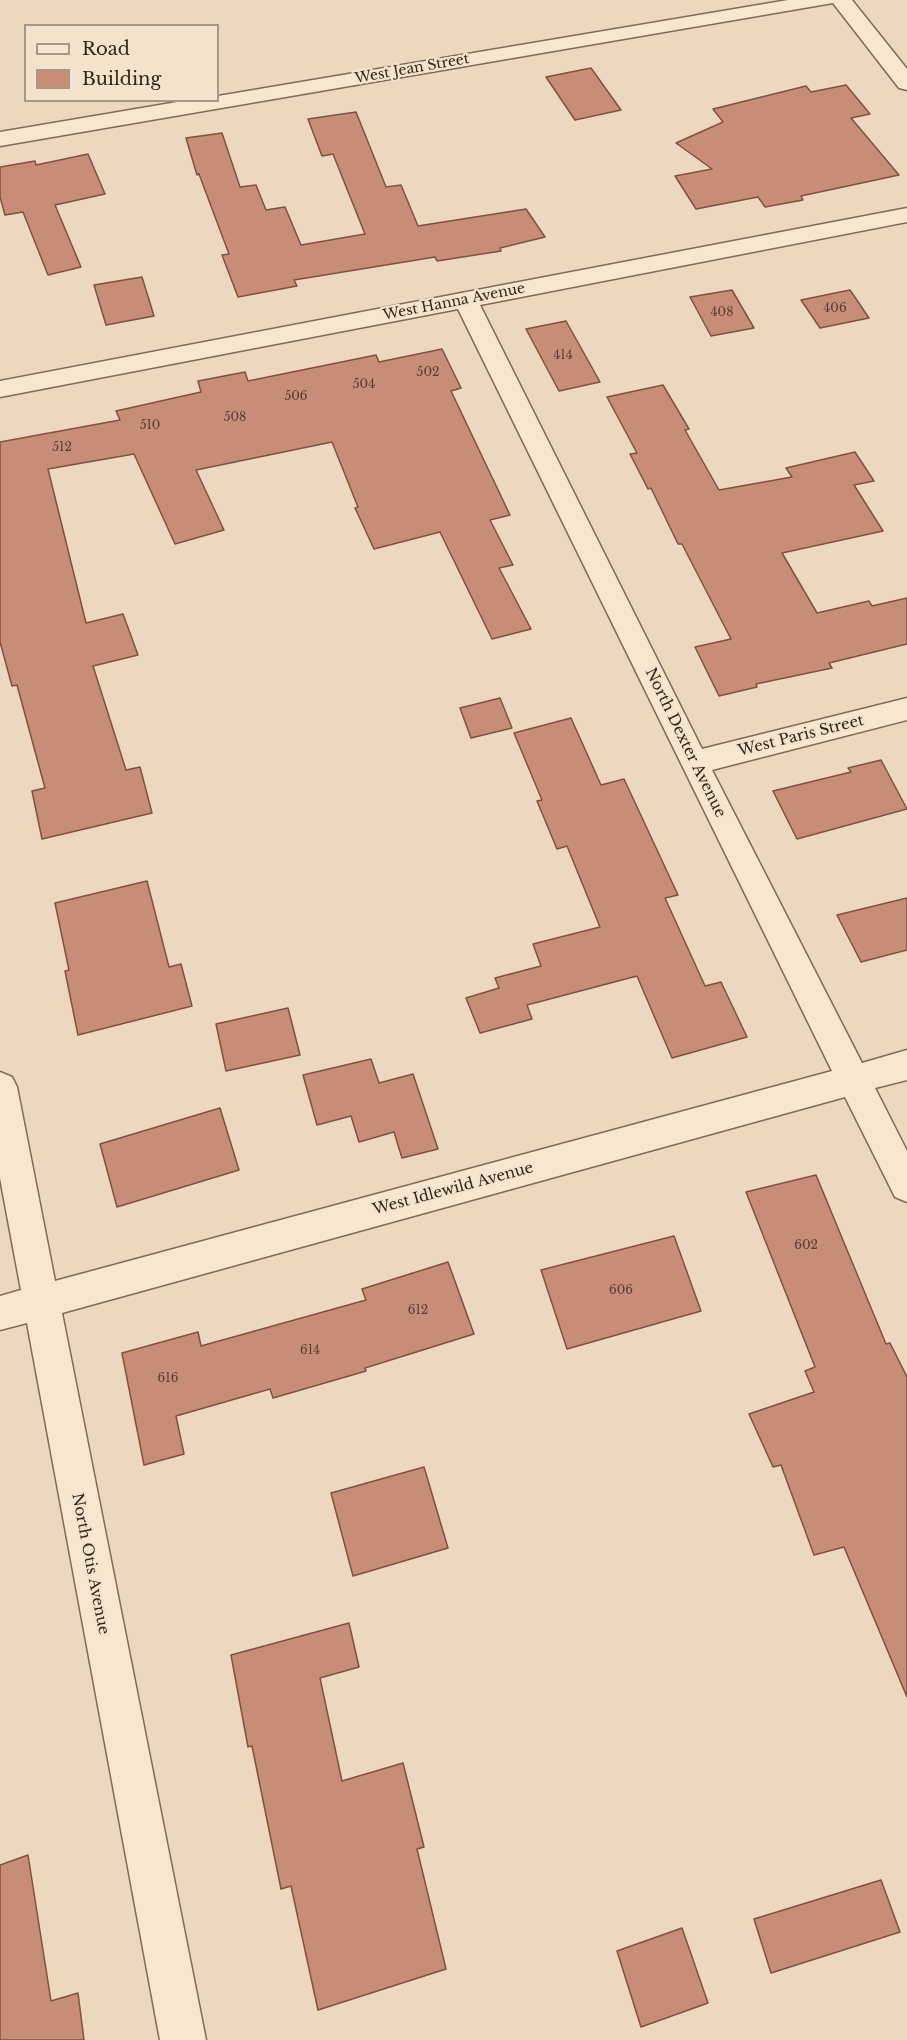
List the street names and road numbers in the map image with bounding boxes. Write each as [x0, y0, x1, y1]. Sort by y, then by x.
street label: West Jean Street [354, 51, 470, 87]
street label: West Hanna Avenue [382, 280, 526, 324]
street label: North Dexter Avenue [641, 665, 729, 821]
street label: West Paris Street [736, 712, 866, 760]
street label: West Idlewild Avenue [371, 1159, 535, 1219]
street label: North Otis Avenue [67, 1492, 113, 1636]

